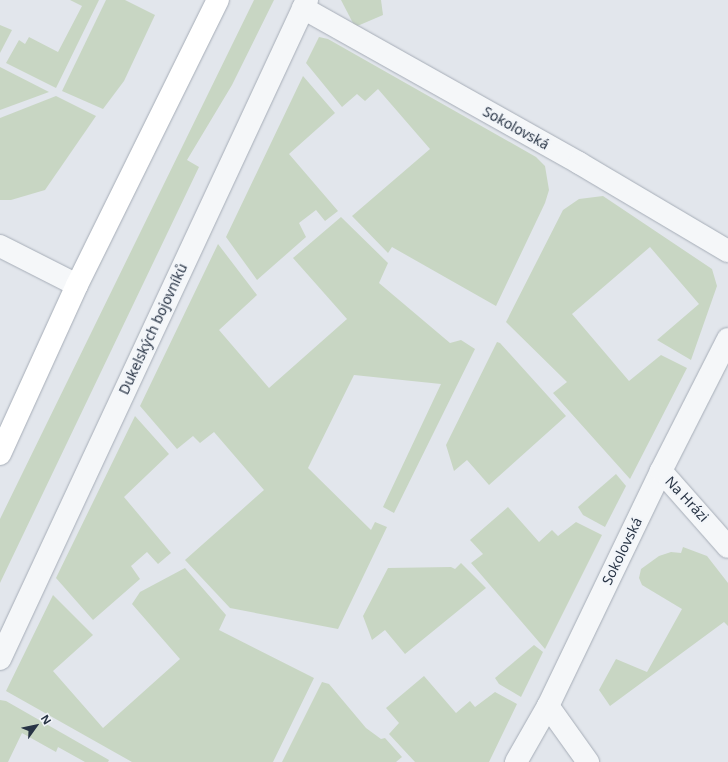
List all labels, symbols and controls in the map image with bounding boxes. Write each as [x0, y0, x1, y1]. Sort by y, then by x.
street label: Sokolovská [480, 103, 552, 153]
street label: Dukelských bojovníků [115, 261, 191, 397]
street label: Na Hrázi [662, 473, 712, 525]
street label: Sokolovská [598, 514, 646, 588]
north arrow [16, 706, 56, 746]
text: N [38, 711, 55, 727]

